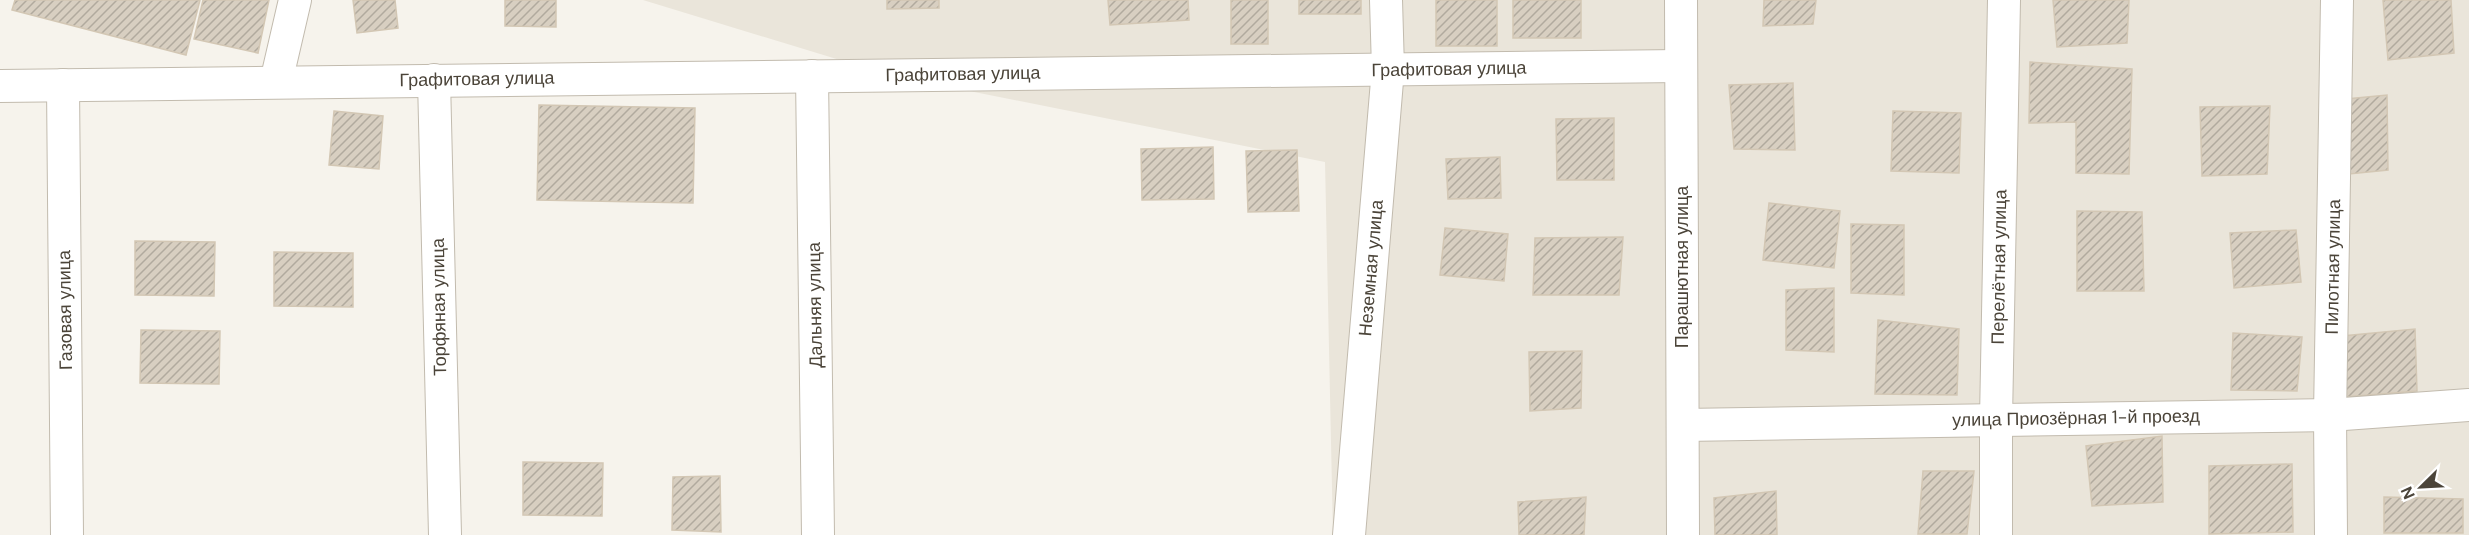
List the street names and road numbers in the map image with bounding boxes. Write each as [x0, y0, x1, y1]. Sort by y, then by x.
street label: Графитовая улица [1371, 56, 1528, 82]
street label: Графитовая улица [885, 61, 1042, 87]
street label: Графитовая улица [399, 66, 556, 92]
street label: Парашютная улица [1670, 185, 1694, 348]
street label: Перелётная улица [1986, 188, 2012, 345]
street label: Неземная улица [1353, 198, 1389, 337]
street label: Пилотная улица [2320, 198, 2346, 335]
street label: Торфяная улица [426, 237, 452, 376]
street label: Дальняя улица [802, 241, 828, 368]
street label: Газовая улица [52, 249, 78, 370]
street label: улица Приозёрная 1-й проезд [1952, 404, 2201, 432]

